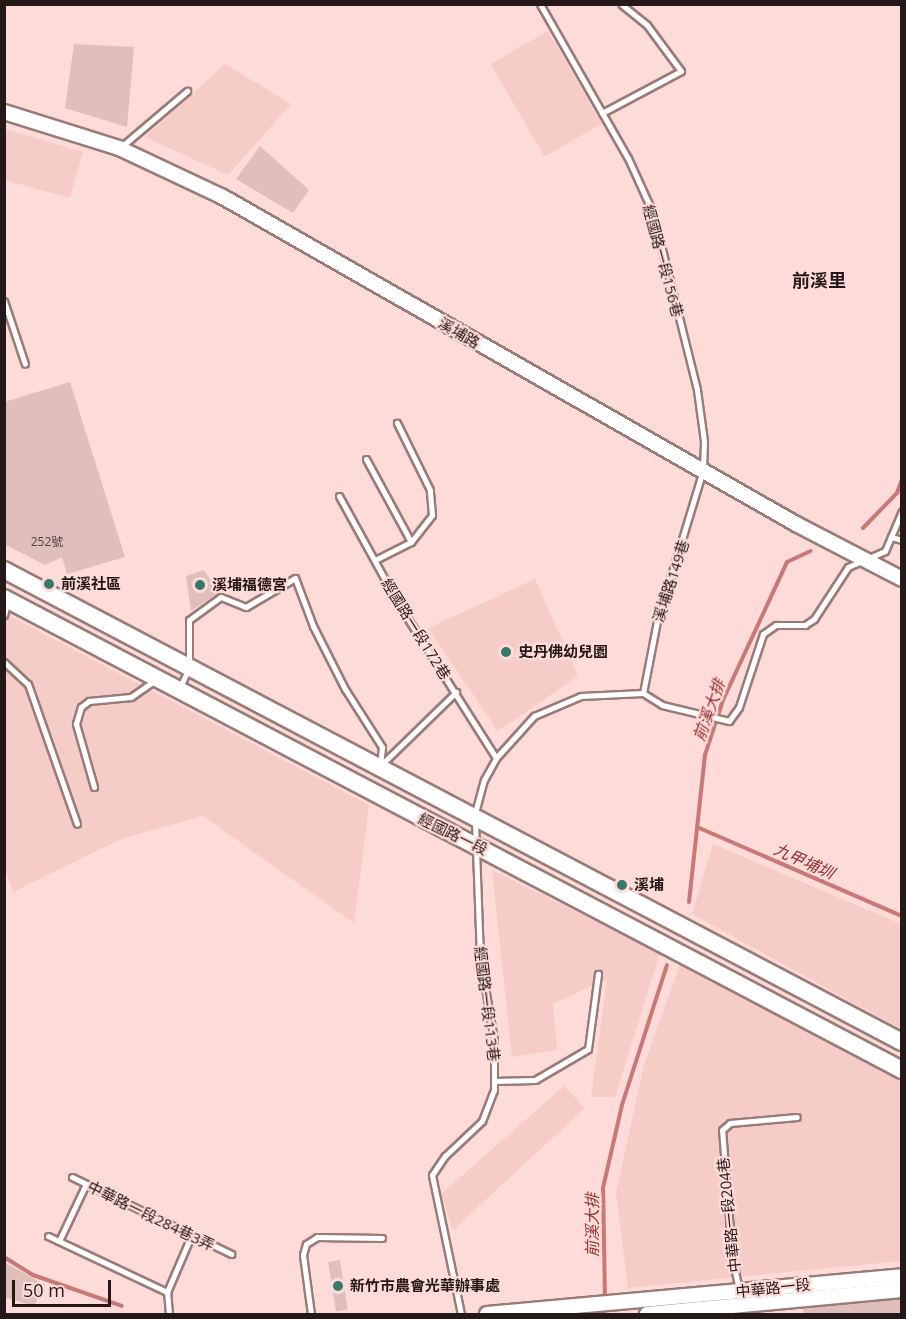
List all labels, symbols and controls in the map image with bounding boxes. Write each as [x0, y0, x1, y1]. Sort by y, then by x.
street label: 經國路一段156巷 [639, 203, 687, 319]
district label: 前溪里 [792, 269, 846, 291]
street label: 溪埔路 [435, 314, 483, 352]
house number: 252號 [31, 535, 63, 549]
street label: 溪埔路149巷 [649, 537, 693, 625]
place label: 前溪社區 [61, 575, 121, 593]
street label: 經國路一段172巷 [378, 575, 454, 683]
place label: 溪埔福德宮 [212, 576, 287, 594]
marker: 前溪社區 [42, 577, 56, 591]
marker: 溪埔福德宮 [193, 578, 207, 592]
place label: 史丹佛幼兒園 [518, 643, 608, 661]
marker: 史丹佛幼兒園 [499, 645, 513, 659]
water label: 前溪大排 [689, 677, 729, 743]
street label: 經國路一段 [415, 809, 491, 859]
water label: 九甲埔圳 [771, 839, 837, 883]
place label: 溪埔 [634, 876, 664, 894]
marker: 溪埔 [615, 878, 629, 892]
street label: 經國路一段113巷 [471, 945, 503, 1063]
street label: 中華路一段204巷 [714, 1157, 744, 1273]
street label: 中華路一段284巷3弄 [84, 1177, 218, 1255]
water label: 前溪大排 [582, 1193, 602, 1257]
scale bar [15, 1268, 114, 1306]
street label: 中華路一段 [735, 1275, 811, 1301]
place label: 新竹市農會光華辦事處 [350, 1277, 500, 1295]
text: 50 m [23, 1278, 65, 1302]
marker: 新竹市農會光華辦事處 [331, 1279, 345, 1293]

